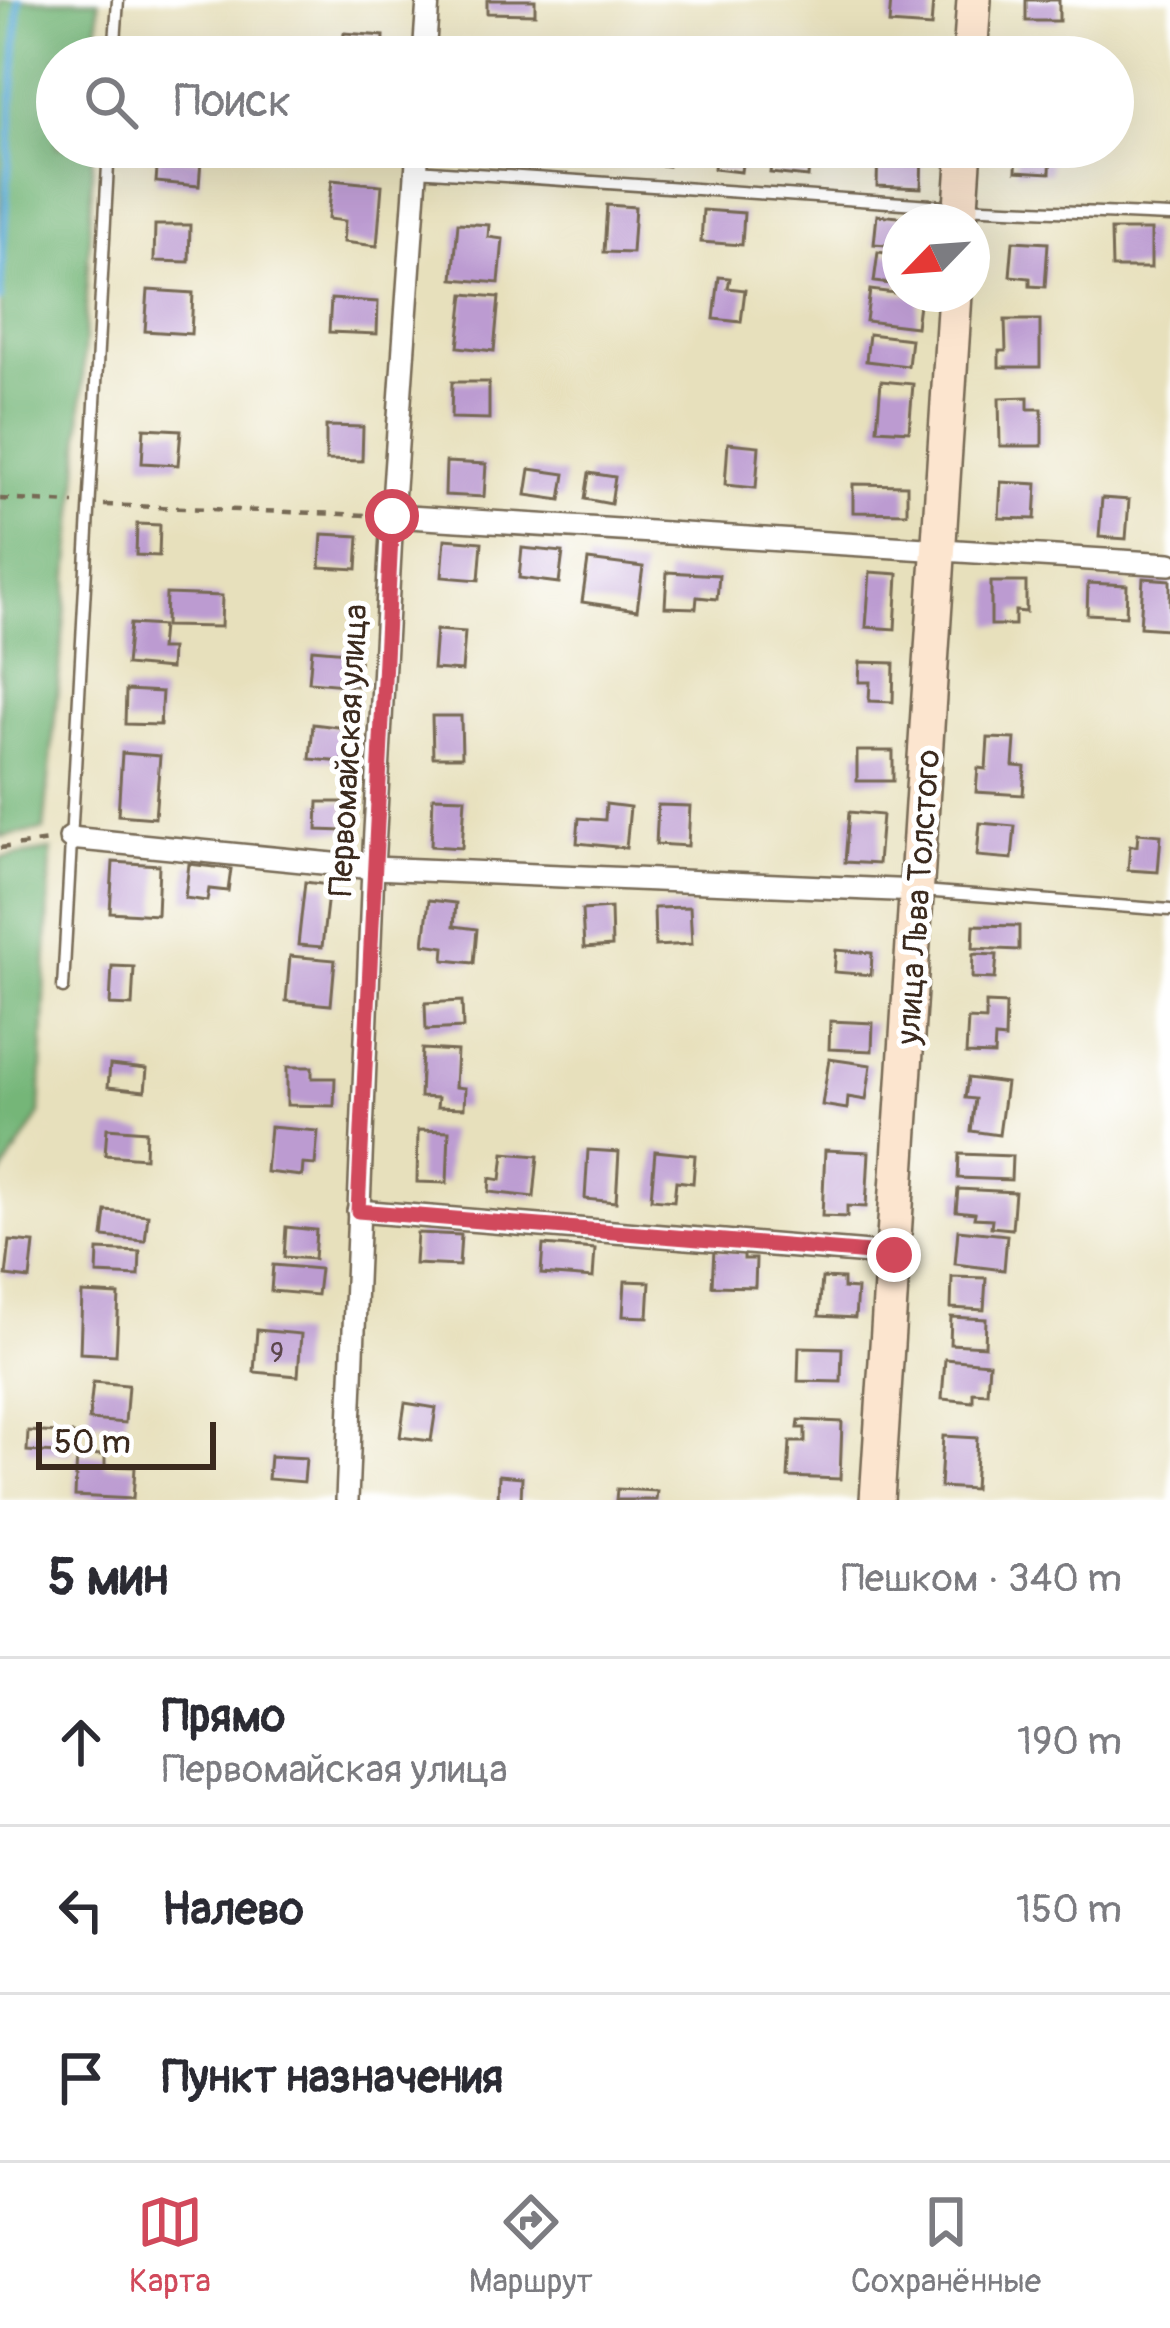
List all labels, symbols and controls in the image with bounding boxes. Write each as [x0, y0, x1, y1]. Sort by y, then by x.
search box [36, 36, 1134, 168]
icon: search [78, 69, 144, 135]
text: Поиск [174, 74, 291, 130]
north arrow [882, 204, 990, 312]
route start [365, 489, 419, 543]
street label: Первомайская улица [320, 603, 377, 897]
street label: улица Льва Толстого [888, 748, 949, 1047]
route end [867, 1228, 921, 1282]
house number: 9 [270, 1337, 284, 1370]
scale bar [36, 1416, 216, 1469]
text: 50 m [54, 1422, 131, 1463]
text: 5 мин [48, 1546, 168, 1610]
text: Пешком · 340 m [841, 1554, 1122, 1603]
text: Прямо [162, 1689, 285, 1745]
icon: ahead [48, 1709, 114, 1775]
text: 190 m [1017, 1717, 1122, 1766]
text: Первомайская улица [162, 1745, 508, 1794]
icon: left [48, 1877, 114, 1943]
text: Налево [162, 1882, 304, 1938]
text: 150 m [1016, 1885, 1122, 1934]
icon: arrive [48, 2045, 114, 2111]
text: Пункт назначения [162, 2050, 503, 2106]
tab: Карта [129, 2189, 211, 2302]
tab: Маршрут [469, 2189, 593, 2302]
tab: Сохранённые [851, 2189, 1041, 2302]

